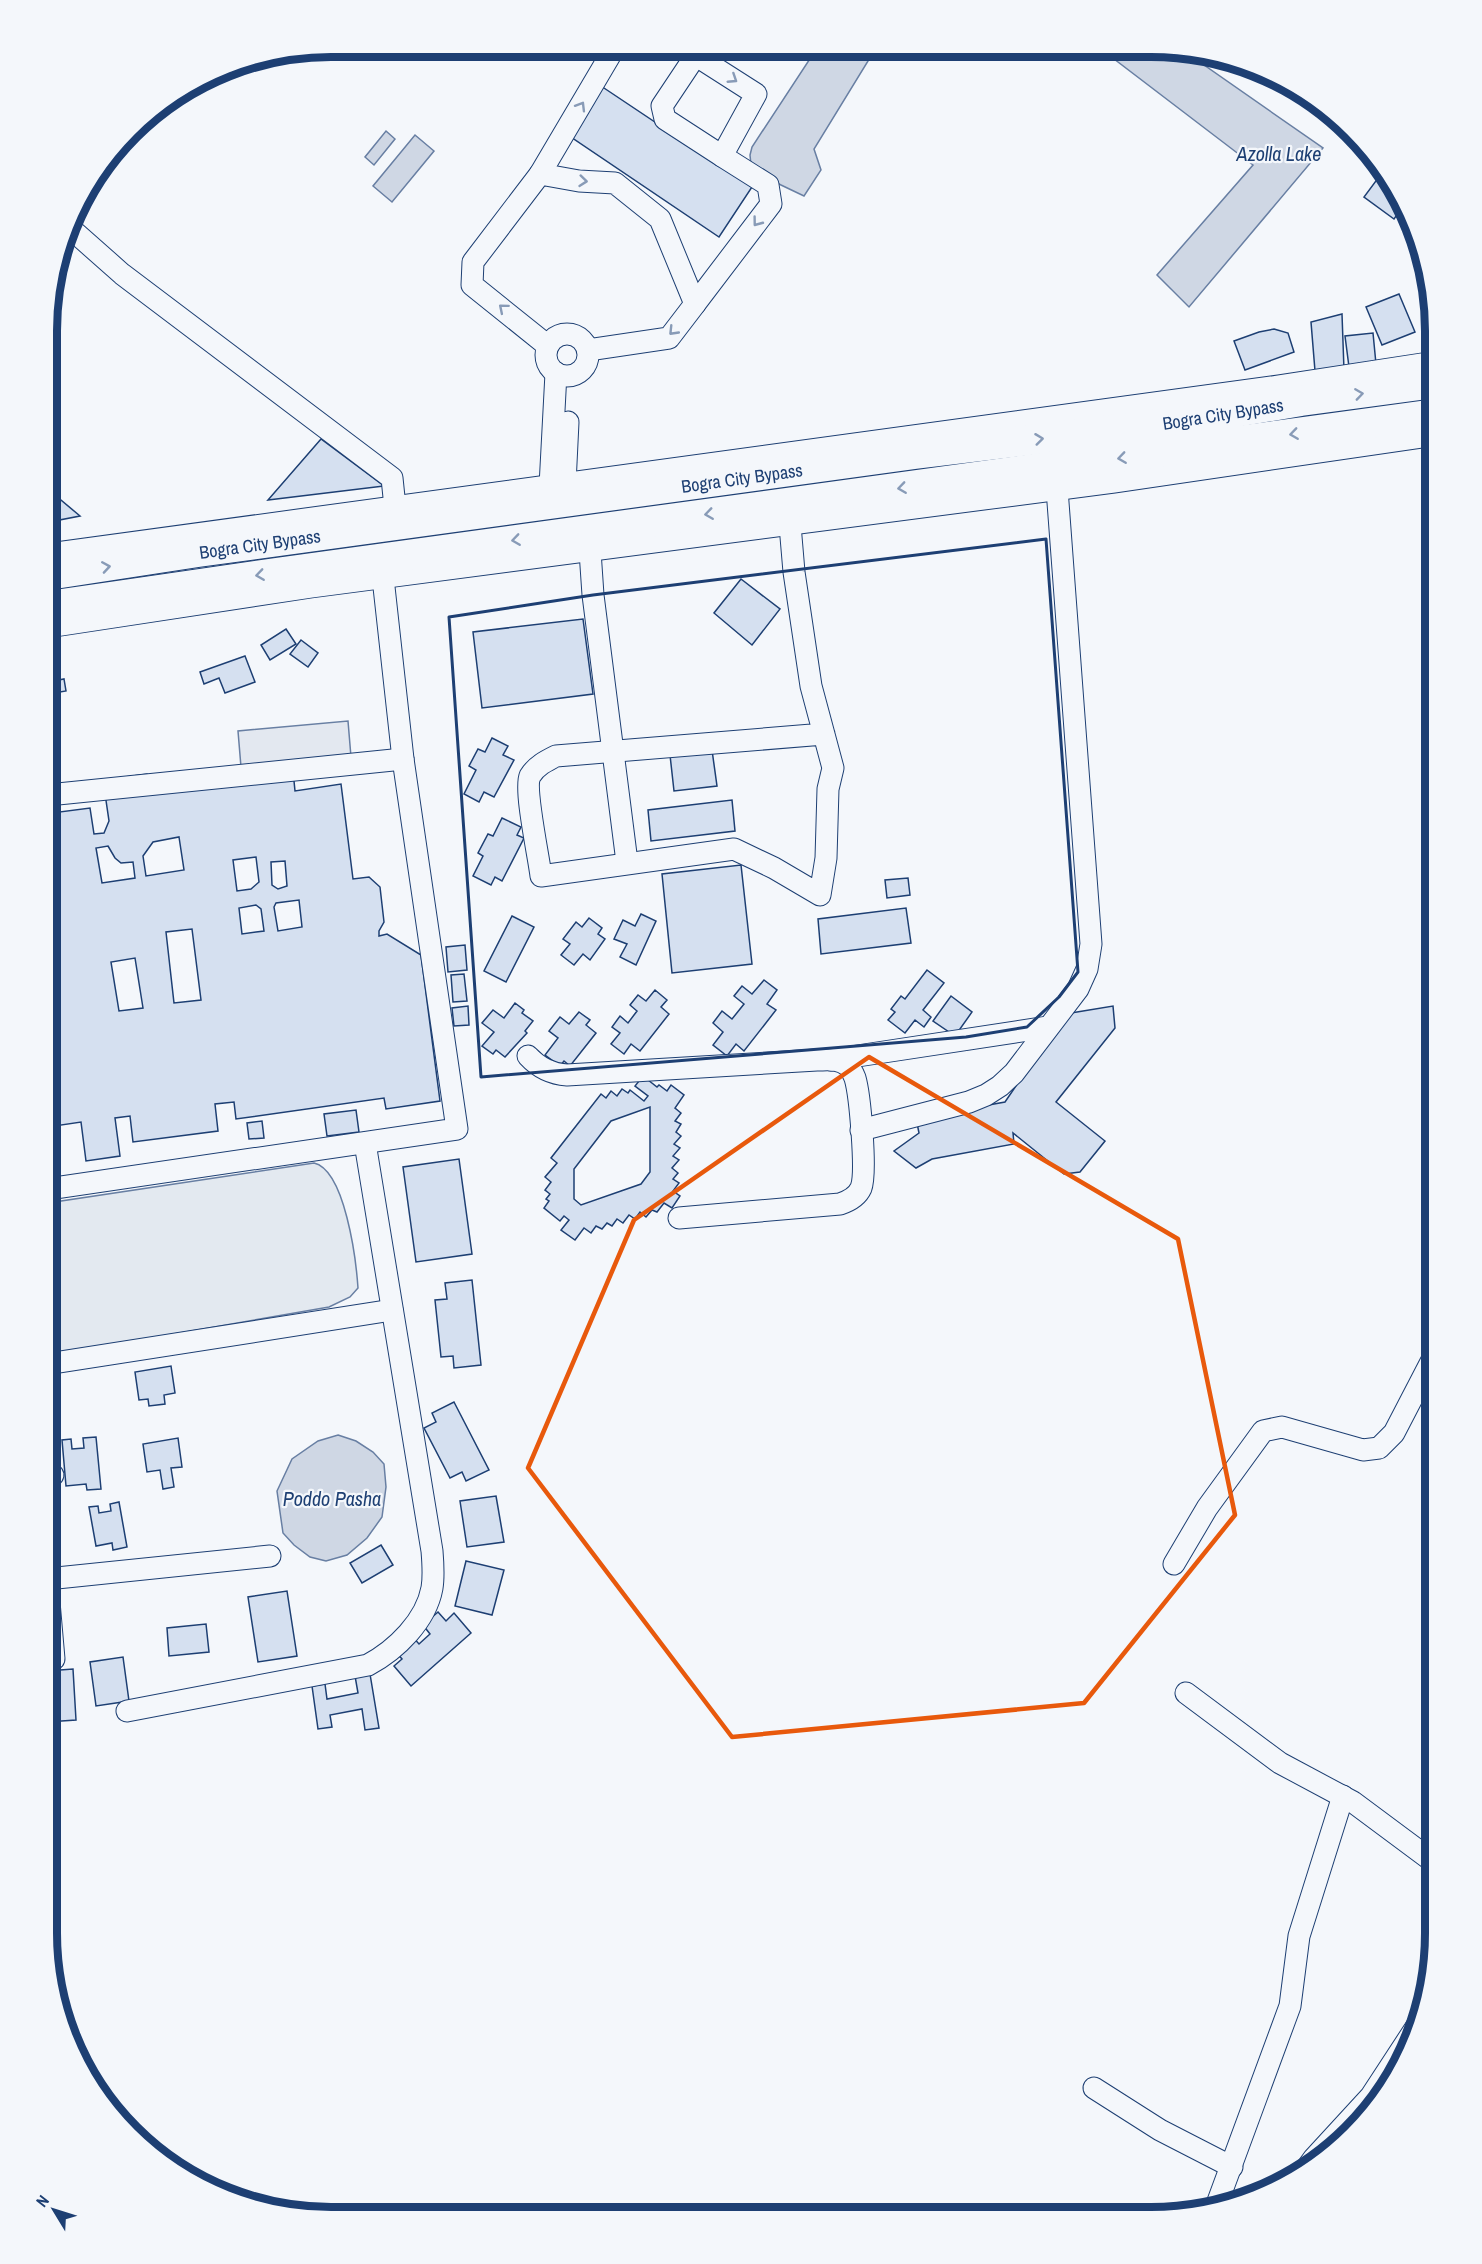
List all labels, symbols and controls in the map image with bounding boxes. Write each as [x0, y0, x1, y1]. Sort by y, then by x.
one-way arrow [726, 72, 737, 83]
one-way arrow [573, 102, 585, 112]
water label: Azolla Lake [1236, 140, 1321, 167]
one-way arrow [579, 174, 588, 187]
one-way arrow [753, 216, 764, 227]
one-way arrow [499, 305, 510, 316]
one-way arrow [669, 324, 680, 334]
one-way arrow [1355, 388, 1364, 400]
street label: Bogra City Bypass [1161, 392, 1285, 436]
one-way arrow [1290, 428, 1299, 440]
one-way arrow [1034, 433, 1044, 445]
one-way arrow [1117, 452, 1127, 464]
street label: Bogra City Bypass [680, 457, 804, 499]
one-way arrow [897, 481, 907, 494]
one-way arrow [704, 508, 713, 520]
street label: Bogra City Bypass [198, 523, 322, 565]
one-way arrow [511, 534, 520, 546]
one-way arrow [102, 561, 111, 573]
one-way arrow [255, 569, 264, 581]
water label: Poddo Pasha [283, 1485, 381, 1512]
north arrow [24, 2180, 84, 2240]
text: N [31, 2190, 54, 2211]

